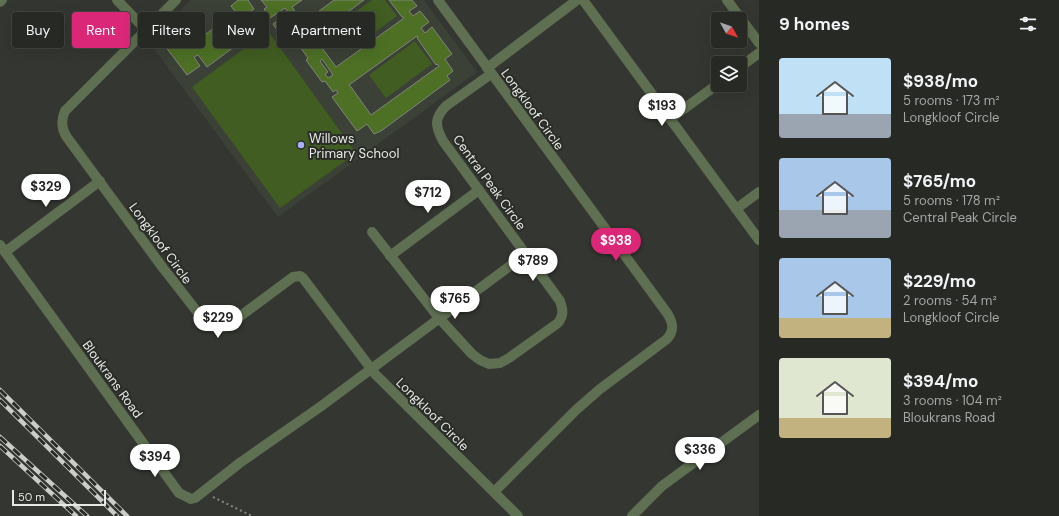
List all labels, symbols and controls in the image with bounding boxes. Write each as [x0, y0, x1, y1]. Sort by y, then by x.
chip: Buy [12, 12, 64, 48]
chip: Rent [72, 12, 130, 48]
chip: Filters [138, 12, 205, 48]
chip: New [213, 12, 269, 48]
chip: Apartment [277, 12, 375, 48]
north arrow [711, 12, 747, 48]
map controls [711, 12, 747, 92]
text: 9 homes [779, 13, 850, 35]
icon: filters [1017, 13, 1039, 35]
button: layers [711, 56, 747, 92]
street label: Longkloof Circle [497, 65, 568, 153]
text: $938/mo [903, 70, 978, 92]
icon: home [811, 74, 859, 122]
text: 5 rooms · 173 m² [903, 92, 1000, 109]
pin: $193 [638, 93, 686, 127]
text: $193 [648, 97, 676, 114]
text: Longkloof Circle [903, 109, 999, 126]
place label: Willows Primary School [309, 130, 399, 162]
street label: Central Peak Circle [449, 131, 530, 233]
marker: Willows Primary School [296, 140, 306, 150]
text: $765/mo [903, 170, 976, 192]
pin: $329 [22, 174, 70, 208]
icon: home [811, 174, 859, 222]
text: $329 [30, 178, 62, 195]
pin: $712 [404, 180, 452, 214]
text: $712 [414, 184, 442, 201]
text: 5 rooms · 178 m² [903, 192, 1000, 209]
street label: Longkloof Circle [125, 199, 196, 287]
text: Central Peak Circle [903, 209, 1017, 226]
pin: $938 [592, 228, 640, 262]
text: $938 [600, 232, 632, 249]
pin: $789 [509, 248, 557, 282]
text: $789 [518, 252, 548, 269]
text: $229/mo [903, 270, 976, 292]
icon: home [811, 274, 859, 322]
pin: $765 [431, 286, 479, 320]
text: $765 [440, 290, 470, 307]
text: 2 rooms · 54 m² [903, 292, 997, 309]
pin: $229 [194, 305, 242, 339]
text: $229 [202, 309, 234, 326]
text: Longkloof Circle [903, 309, 999, 326]
street label: Bloukrans Road [79, 337, 147, 422]
text: $394/mo [903, 370, 978, 392]
street label: Longkloof Circle [393, 374, 473, 454]
icon: home [811, 374, 859, 422]
text: 3 rooms · 104 m² [903, 392, 1002, 409]
text: Bloukrans Road [903, 409, 995, 426]
pin: $336 [676, 437, 724, 471]
text: $336 [684, 441, 716, 458]
pin: $394 [131, 444, 179, 478]
text: $394 [139, 448, 171, 465]
scale bar [12, 488, 106, 507]
text: 50 m [18, 490, 45, 504]

